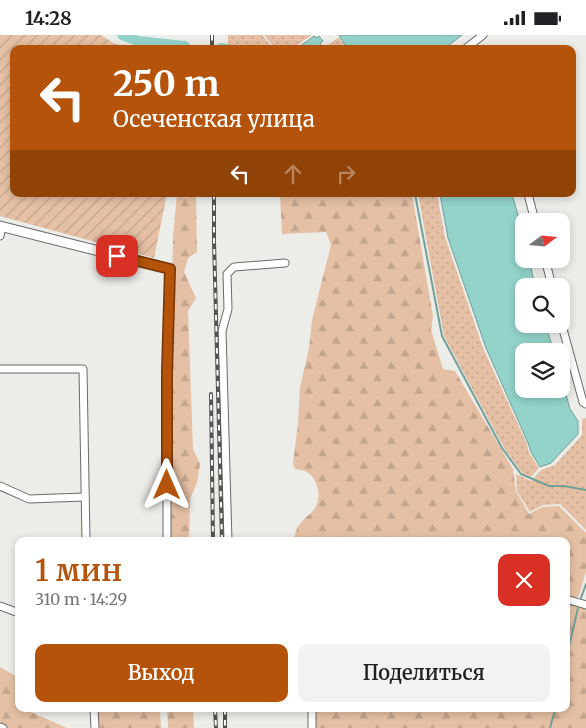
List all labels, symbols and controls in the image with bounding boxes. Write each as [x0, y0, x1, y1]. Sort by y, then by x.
text: 14:28 [25, 6, 72, 30]
text: 250 m [113, 62, 219, 106]
icon: left [30, 65, 95, 130]
text: Осеченская улица [113, 105, 315, 133]
icon: left [226, 160, 254, 188]
icon: ahead [279, 160, 307, 188]
icon: right [332, 160, 360, 188]
north arrow [515, 213, 570, 267]
map controls [515, 213, 570, 398]
pin [96, 235, 138, 277]
icon: arrive [103, 242, 131, 270]
button: search [515, 278, 570, 333]
button: layers [515, 343, 570, 398]
position arrow [140, 458, 192, 510]
text: 1 мин [35, 551, 122, 589]
button: close [498, 554, 550, 606]
text: 310 m · 14:29 [35, 589, 127, 609]
button: Выход [35, 644, 288, 702]
button: Поделиться [298, 644, 550, 702]

